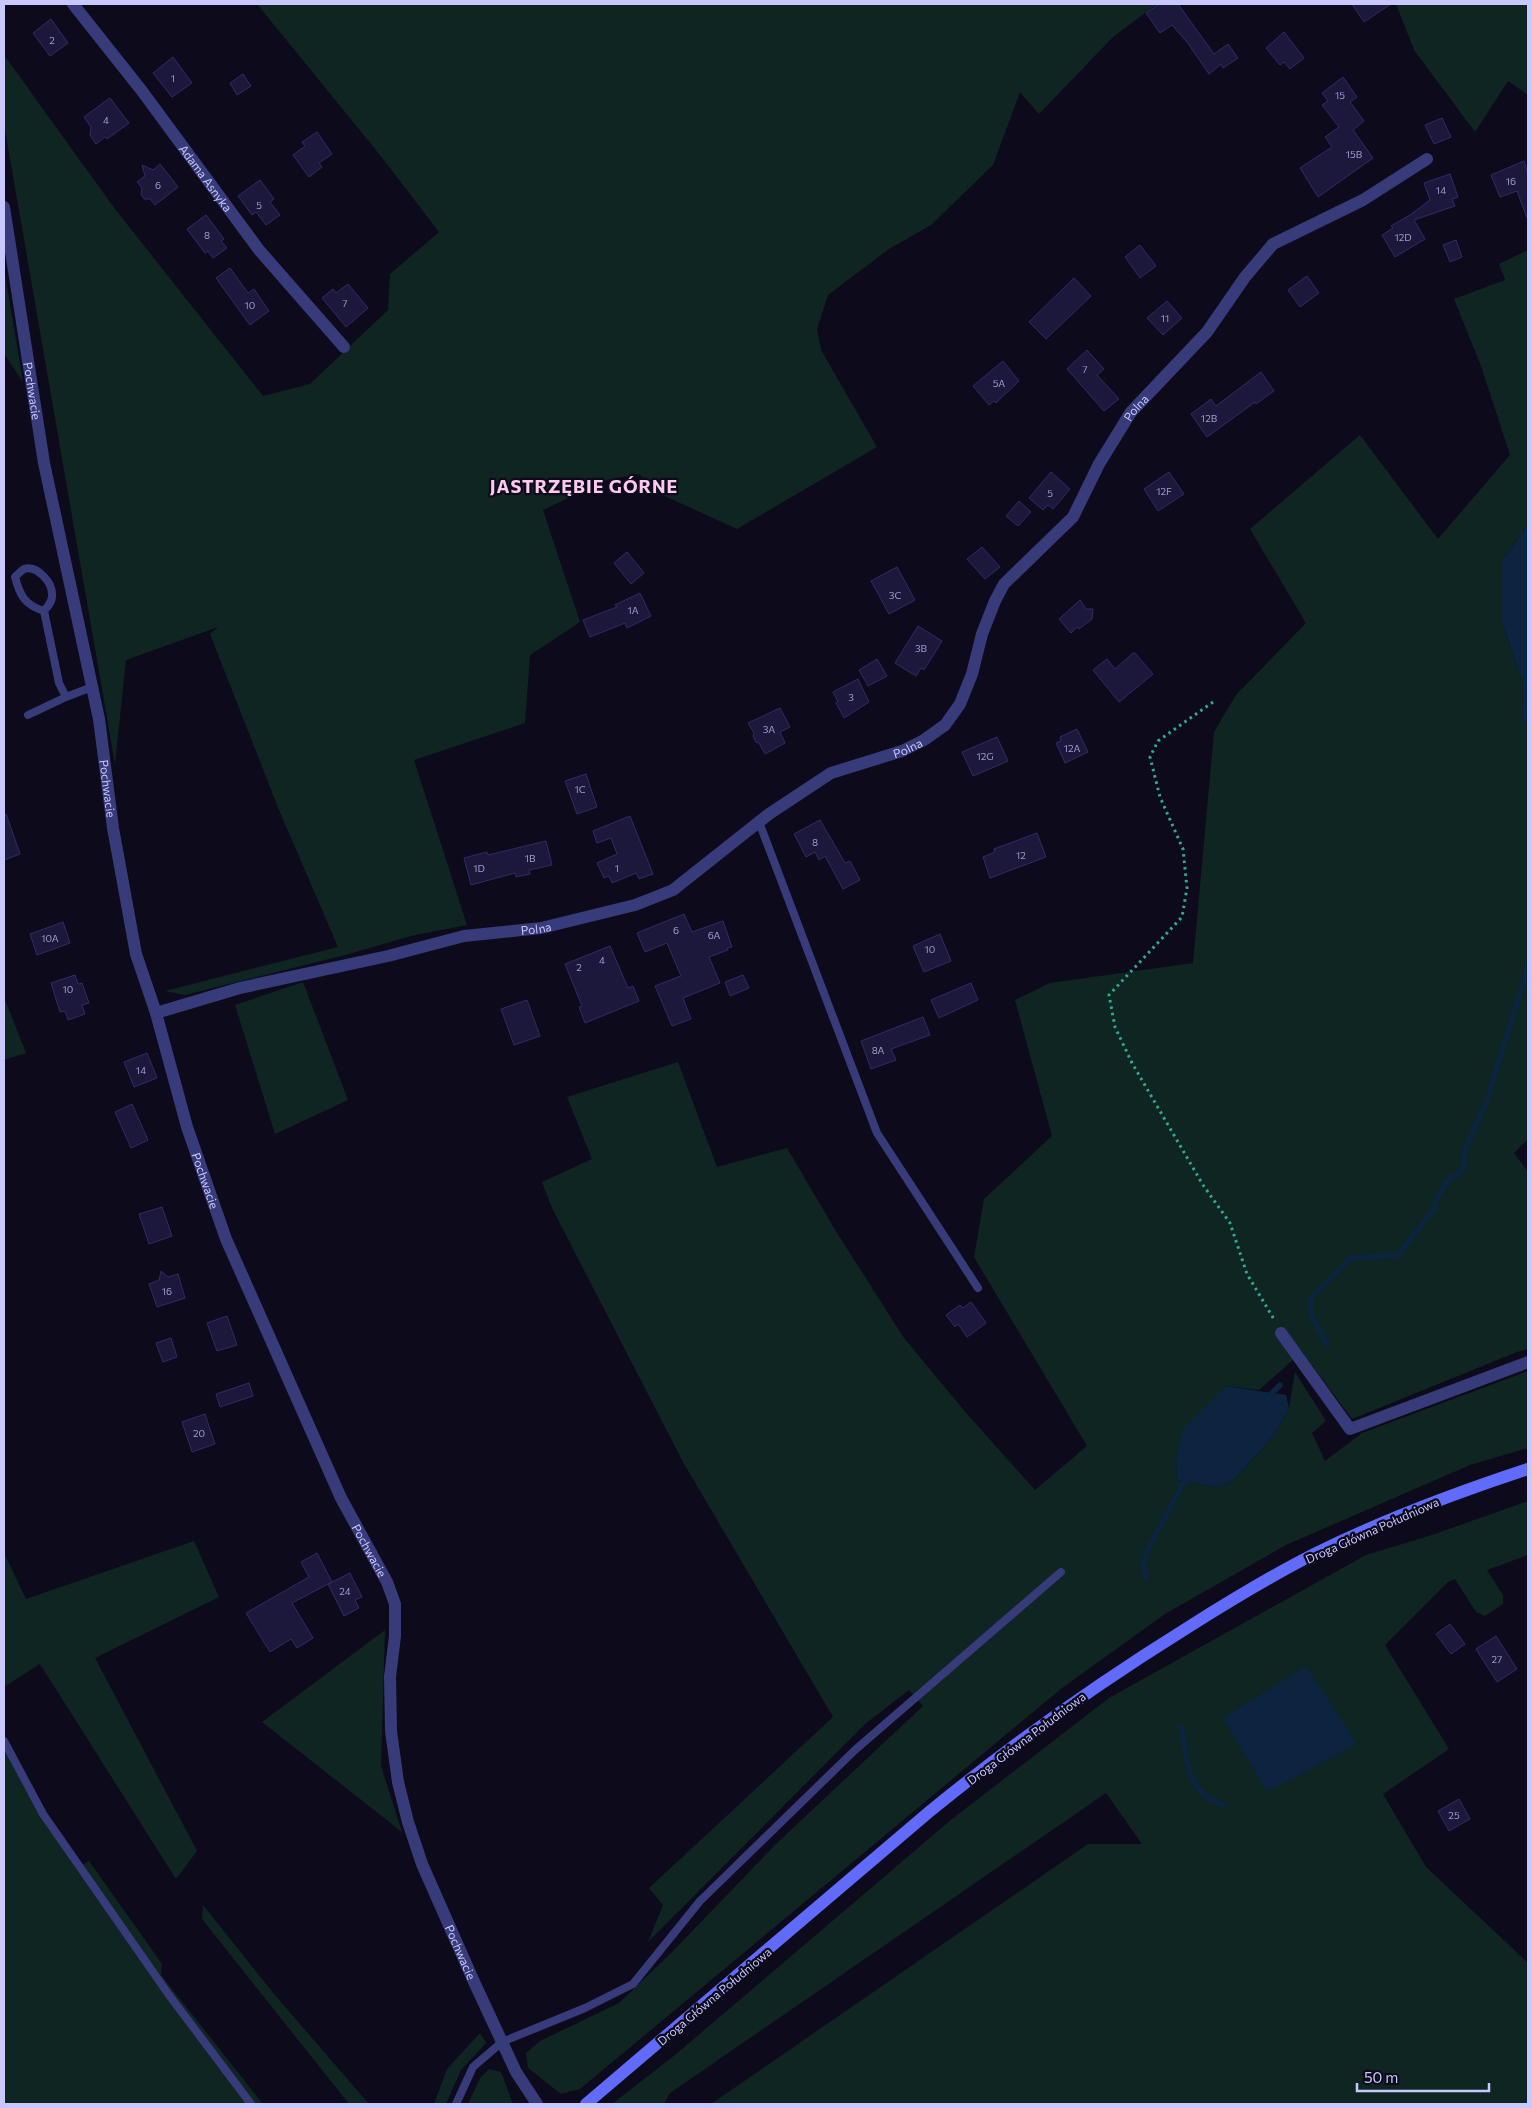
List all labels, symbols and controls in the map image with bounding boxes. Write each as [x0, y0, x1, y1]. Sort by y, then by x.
house number: 2 [49, 34, 55, 46]
house number: 1 [171, 72, 175, 84]
house number: 15 [1335, 89, 1345, 101]
house number: 4 [103, 114, 109, 126]
street label: Adama Asnyka [177, 142, 235, 214]
house number: 15B [1346, 148, 1363, 160]
house number: 16 [1506, 175, 1516, 187]
house number: 6 [155, 179, 161, 191]
house number: 14 [1436, 184, 1446, 196]
house number: 5 [256, 199, 262, 211]
house number: 8 [204, 229, 210, 241]
house number: 12D [1394, 231, 1412, 243]
house number: 7 [342, 297, 348, 309]
house number: 10 [245, 299, 255, 311]
house number: 11 [1161, 312, 1169, 324]
street label: Pochwacie [21, 361, 44, 421]
house number: 7 [1082, 363, 1088, 375]
house number: 5A [993, 377, 1005, 389]
street label: Polna [1120, 391, 1151, 423]
house number: 12B [1201, 412, 1218, 424]
district label: JASTRZĘBIE GÓRNE [490, 475, 678, 497]
house number: 12F [1156, 485, 1172, 497]
house number: 5 [1047, 487, 1053, 499]
house number: 3C [889, 589, 901, 601]
house number: 1A [627, 604, 639, 616]
house number: 3B [915, 642, 928, 654]
house number: 3 [848, 691, 854, 703]
house number: 3A [763, 723, 775, 735]
street label: Polna [891, 735, 924, 760]
house number: 12A [1064, 742, 1080, 754]
house number: 12G [976, 750, 994, 762]
street label: Pochwacie [97, 759, 119, 818]
house number: 1C [574, 783, 586, 795]
house number: 8 [812, 836, 818, 848]
house number: 12 [1016, 849, 1026, 861]
house number: 1B [525, 852, 536, 864]
house number: 1D [473, 862, 485, 874]
house number: 1 [615, 862, 619, 874]
street label: Polna [520, 919, 553, 937]
house number: 6 [673, 924, 679, 936]
house number: 6A [708, 929, 720, 941]
house number: 10A [41, 932, 59, 944]
house number: 10 [925, 943, 935, 955]
house number: 4 [599, 954, 605, 966]
house number: 2 [576, 961, 582, 973]
house number: 10 [63, 983, 73, 995]
house number: 8A [872, 1044, 884, 1056]
house number: 14 [136, 1064, 146, 1076]
street label: Pochwacie [189, 1151, 222, 1210]
house number: 16 [162, 1285, 172, 1297]
house number: 20 [193, 1427, 205, 1439]
street label: Droga Główna Południowa [1303, 1494, 1441, 1566]
street label: Pochwacie [350, 1521, 390, 1579]
house number: 24 [339, 1585, 351, 1597]
house number: 27 [1492, 1653, 1502, 1665]
street label: Droga Główna Południowa [964, 1689, 1088, 1787]
house number: 25 [1448, 1809, 1460, 1821]
street label: Pochwacie [443, 1922, 479, 1981]
street label: Droga Główna Południowa [654, 1944, 774, 2048]
scale bar [1357, 2060, 1490, 2092]
text: 50 m [1364, 2068, 1398, 2086]

